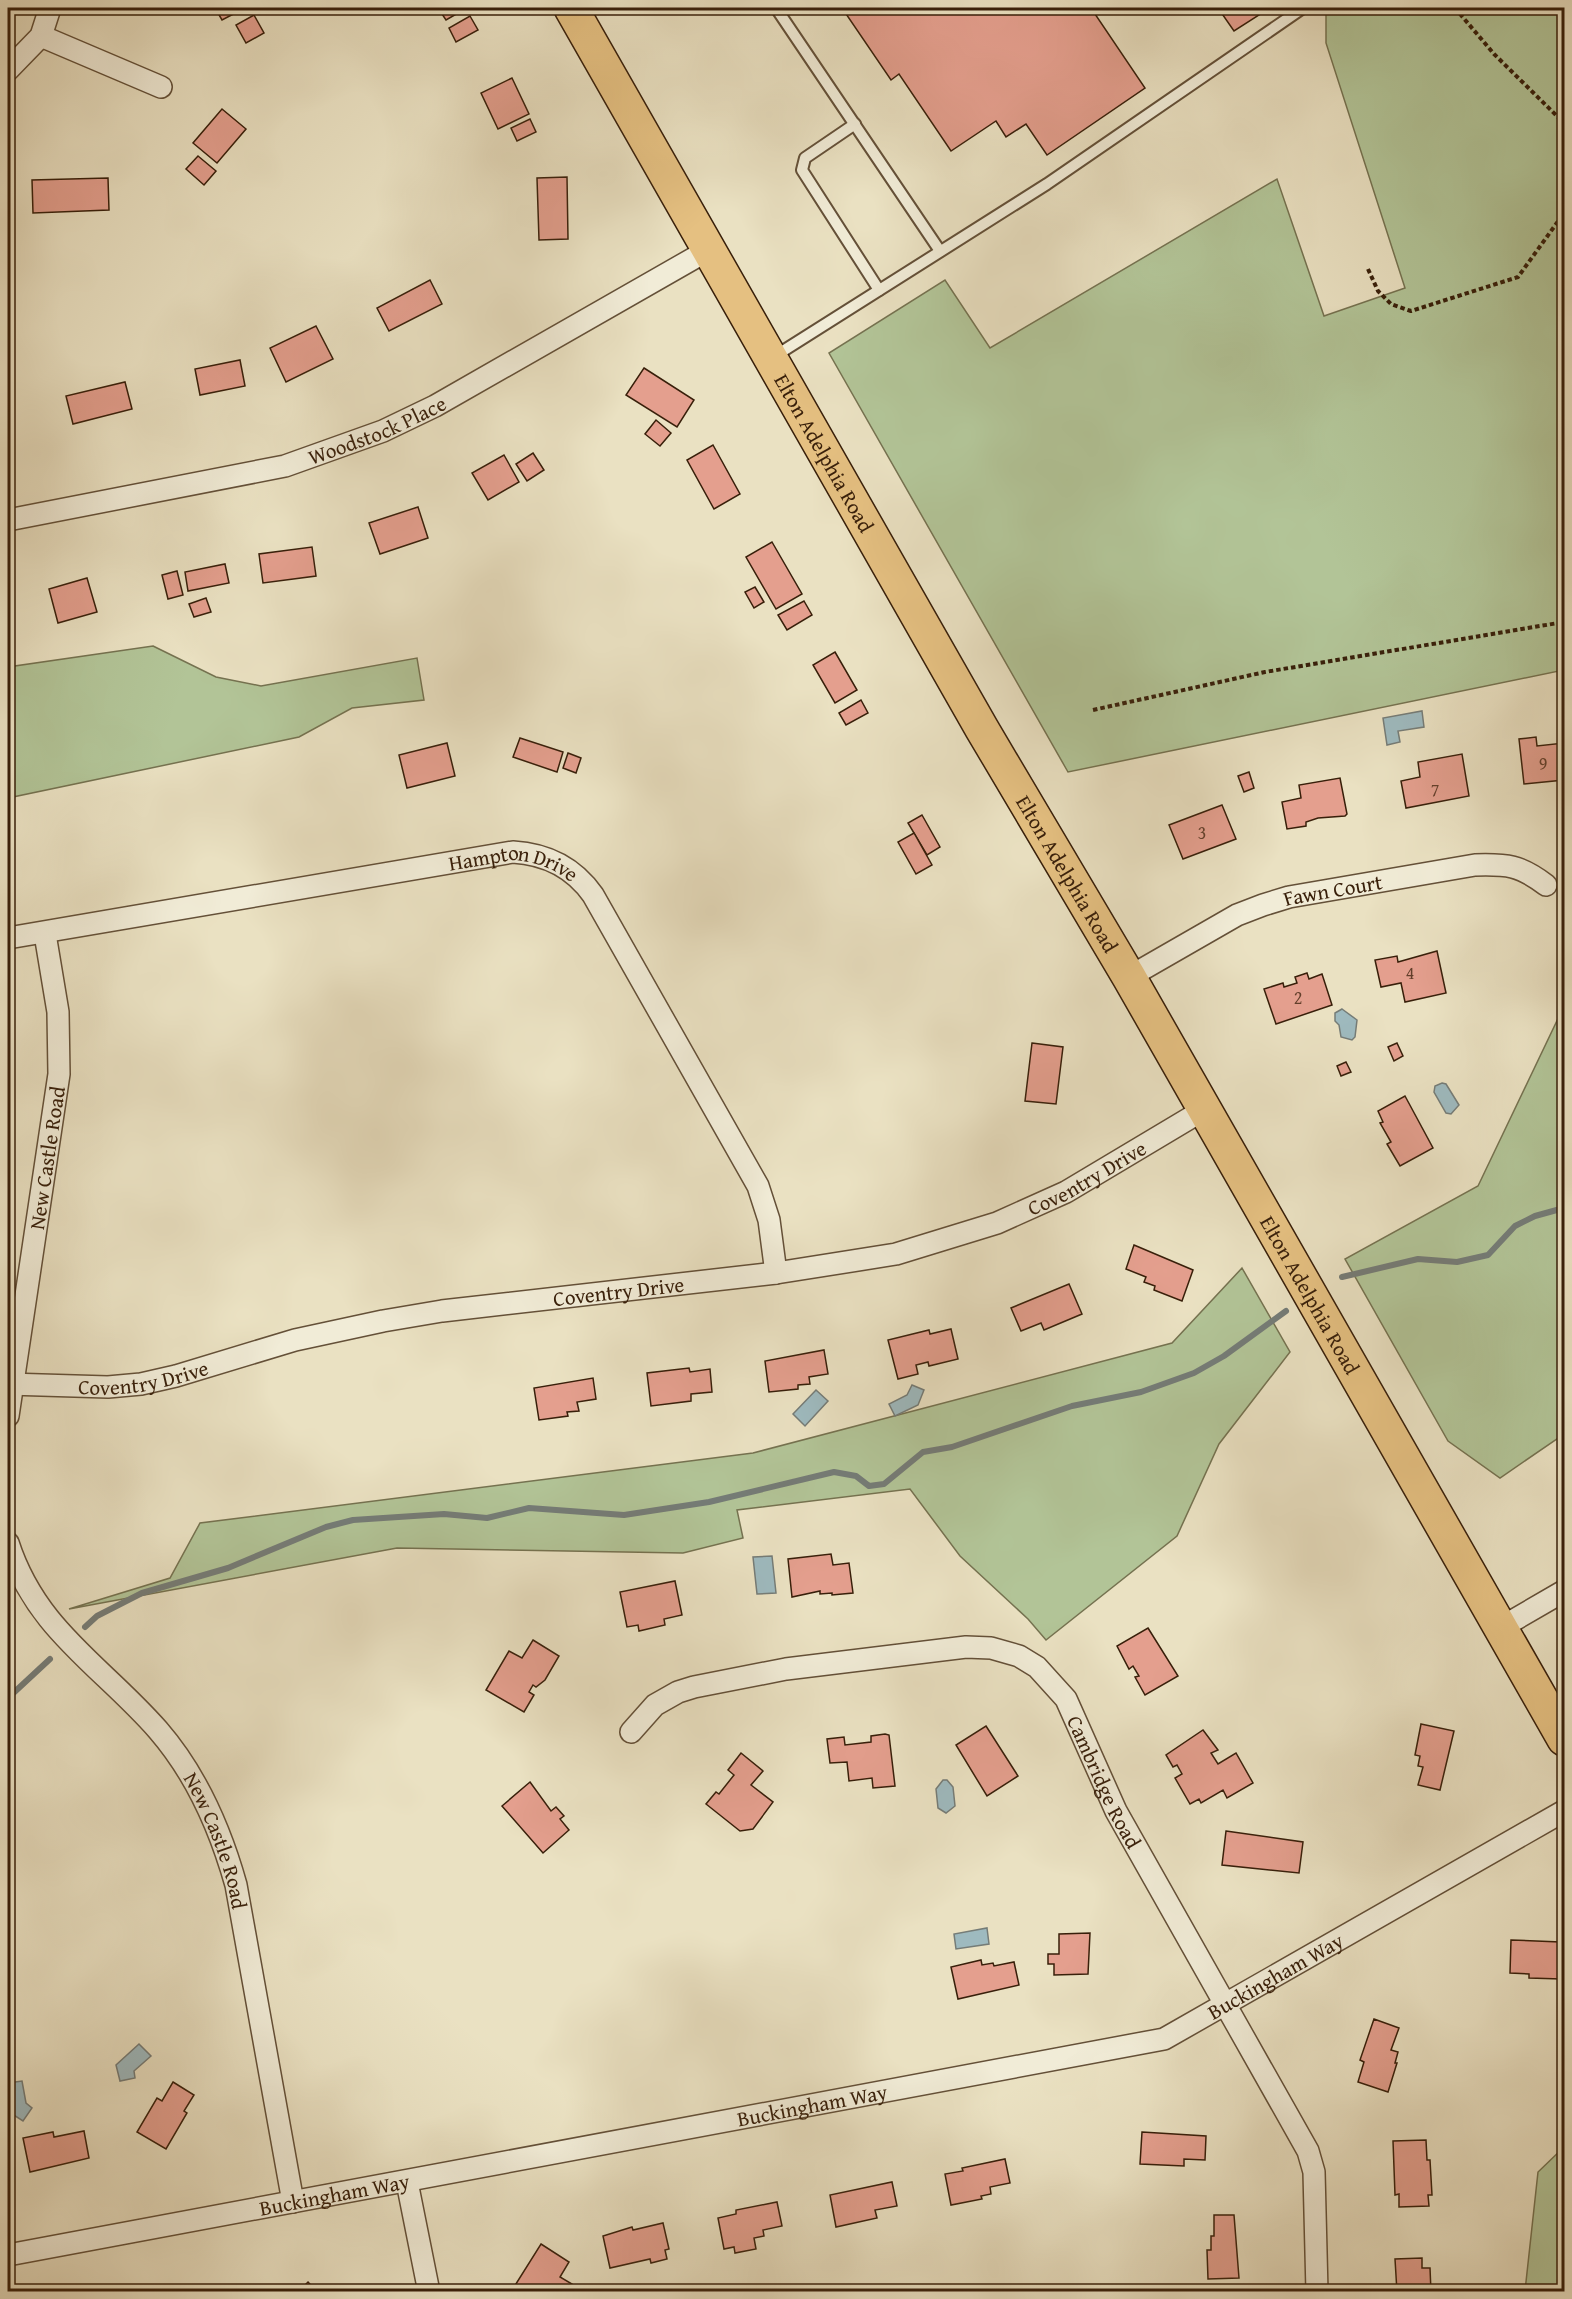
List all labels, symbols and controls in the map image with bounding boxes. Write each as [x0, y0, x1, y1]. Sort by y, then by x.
street label: Elton Adelphia Road [767, 368, 883, 539]
street label: Woodstock Place [304, 387, 452, 472]
house number: 9 [1539, 750, 1547, 777]
house number: 7 [1431, 776, 1439, 803]
street label: Elton Adelphia Road [1009, 789, 1127, 959]
house number: 3 [1198, 819, 1206, 846]
street label: Hampton Drive [446, 836, 586, 888]
street label: Fawn Court [1279, 866, 1385, 913]
house number: 4 [1406, 959, 1414, 986]
house number: 2 [1294, 984, 1302, 1011]
street label: New Castle Road [20, 1083, 73, 1232]
street label: Coventry Drive [1022, 1132, 1152, 1223]
street label: Elton Adelphia Road [1253, 1210, 1368, 1381]
street label: Coventry Drive [551, 1268, 686, 1314]
street label: Coventry Drive [78, 1352, 212, 1403]
street label: Cambridge Road [1060, 1710, 1150, 1855]
street label: New Castle Road [176, 1766, 256, 1912]
street label: Buckingham Way [1201, 1924, 1349, 2027]
street label: Buckingham Way [734, 2075, 890, 2134]
street label: Buckingham Way [257, 2165, 412, 2223]

